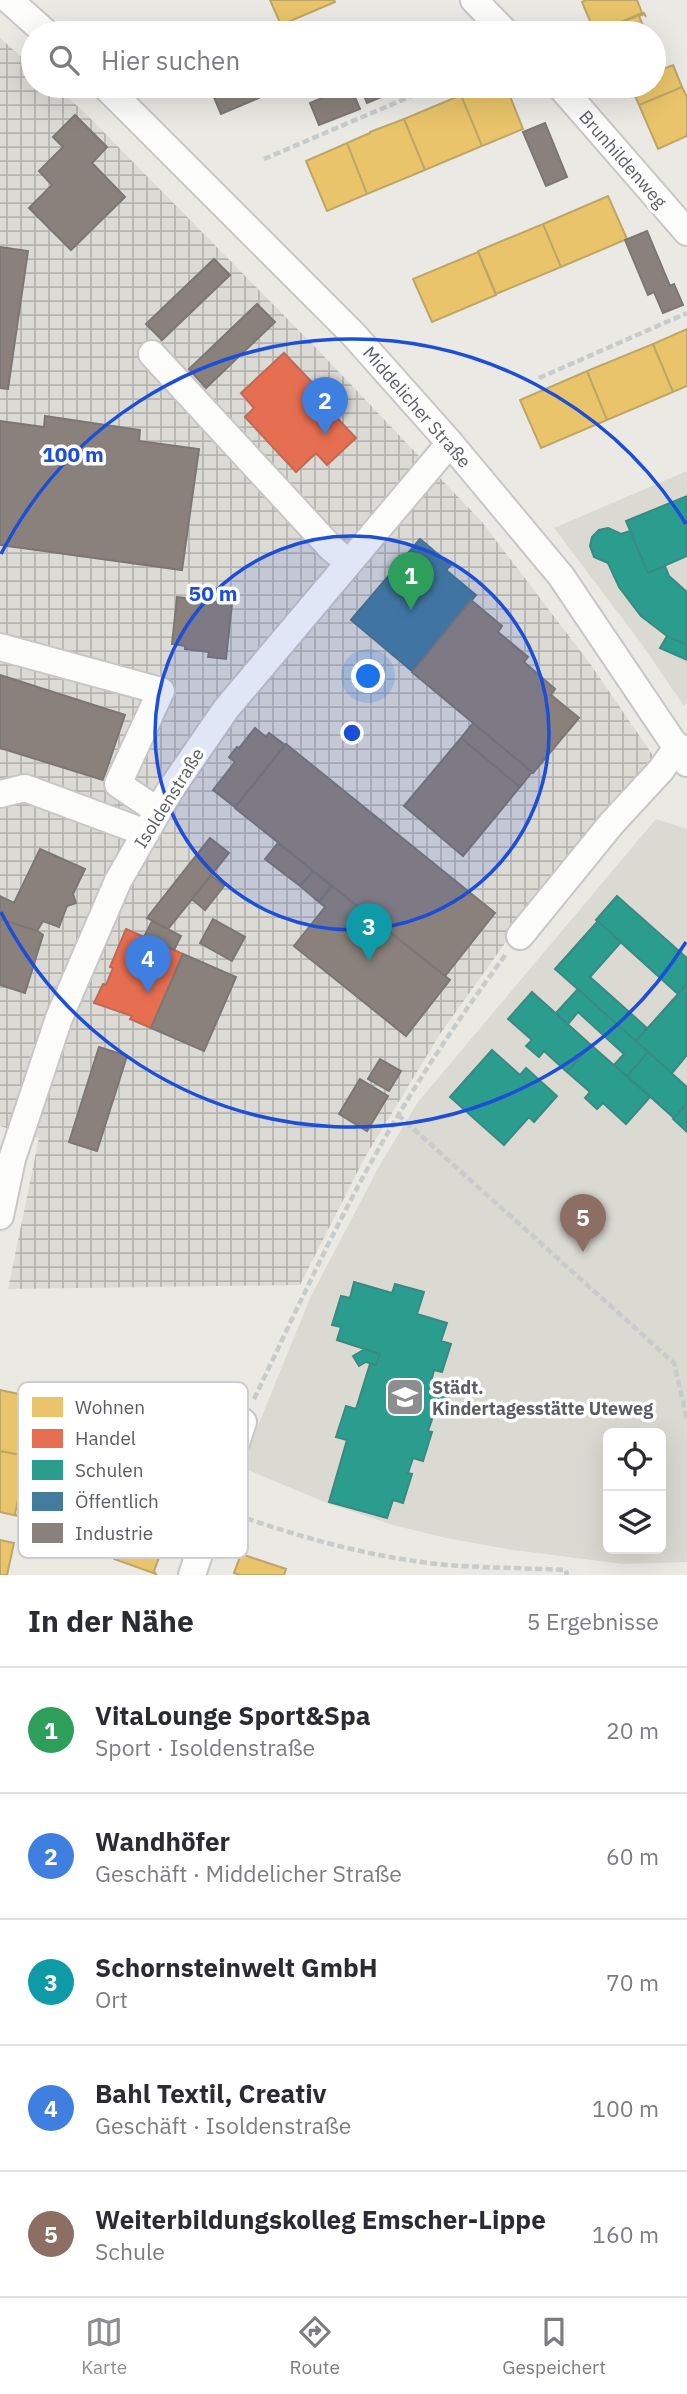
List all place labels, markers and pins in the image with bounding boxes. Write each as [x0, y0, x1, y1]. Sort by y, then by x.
pin: 2 [302, 377, 348, 435]
pin: 1 [388, 552, 434, 610]
centre of rings [340, 721, 364, 745]
pin: 3 [346, 903, 392, 961]
pin: 4 [125, 935, 171, 993]
pin: 5 [560, 1194, 606, 1252]
school or university icon: Städt. Kindertagesstätte Uteweg [384, 1376, 426, 1418]
place label: Städt. Kindertagesstätte Uteweg [432, 1376, 653, 1420]

